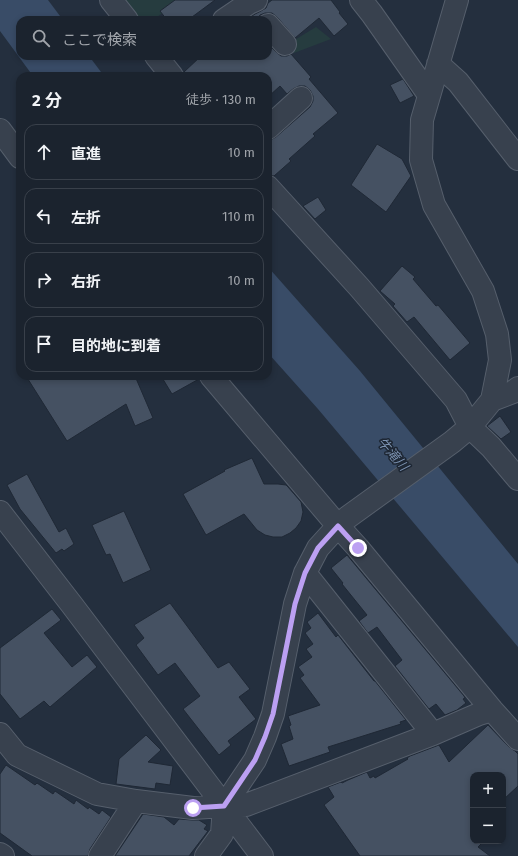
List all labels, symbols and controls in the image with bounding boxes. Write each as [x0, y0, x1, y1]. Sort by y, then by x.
search box [16, 16, 272, 60]
icon: search [30, 27, 52, 49]
text: ここで検索 [62, 31, 137, 49]
text: 2 分 [32, 90, 62, 111]
text: 徒歩 · 130 m [186, 92, 256, 107]
icon: ahead [33, 141, 55, 163]
text: 直進 [71, 145, 101, 163]
text: 10 m [228, 145, 255, 160]
icon: left [33, 205, 55, 227]
text: 左折 [71, 209, 101, 227]
text: 110 m [222, 209, 255, 224]
icon: right [33, 269, 55, 291]
text: 右折 [71, 273, 101, 291]
text: 10 m [228, 273, 255, 288]
icon: arrive [33, 333, 55, 355]
text: 目的地に到着 [71, 337, 161, 355]
water label: 牛滝川 [375, 434, 413, 475]
route end [349, 539, 367, 557]
map controls [470, 772, 506, 844]
button: + [470, 772, 506, 808]
route start [184, 799, 202, 817]
button: − [470, 808, 506, 844]

